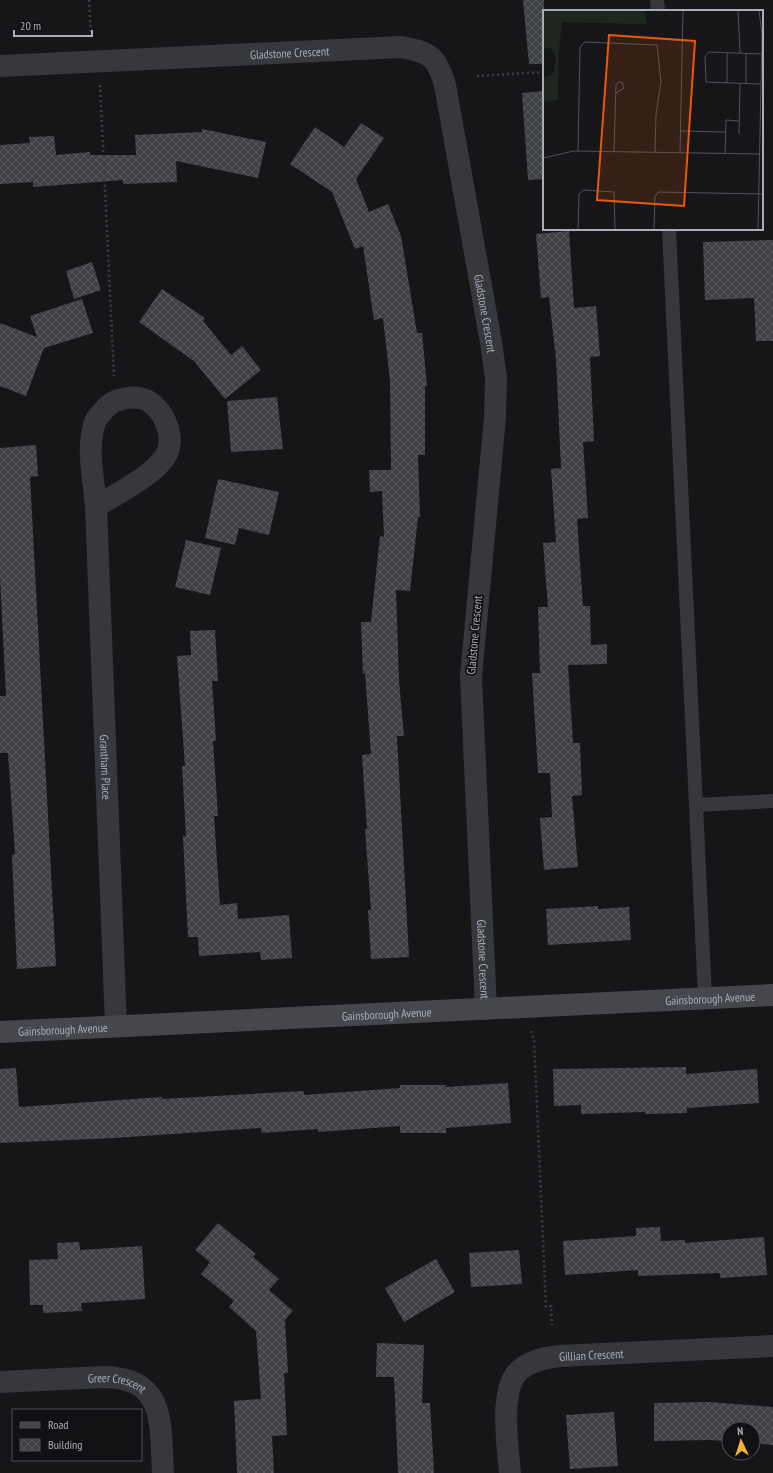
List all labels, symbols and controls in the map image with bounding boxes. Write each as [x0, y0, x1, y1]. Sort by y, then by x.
inset map [543, 10, 763, 230]
scale bar [14, 12, 92, 38]
text: 20 m [20, 18, 41, 33]
street label: Gladstone Crescent [250, 43, 330, 62]
street label: Gladstone Crescent [472, 273, 500, 354]
street label: Gladstone Crescent [463, 594, 485, 675]
street label: Grantham Place [97, 734, 115, 800]
street label: Gladstone Crescent [474, 919, 493, 1000]
street label: Gainsborough Avenue [665, 988, 755, 1008]
street label: Gainsborough Avenue [341, 1004, 432, 1023]
street label: Gainsborough Avenue [18, 1019, 108, 1039]
street label: Gillian Crescent [559, 1345, 625, 1363]
street label: Greer Crescent [87, 1369, 150, 1396]
legend [12, 1409, 142, 1461]
text: Road [48, 1417, 68, 1432]
north arrow [721, 1421, 761, 1461]
text: N [737, 1424, 744, 1438]
text: Building [48, 1437, 83, 1452]

